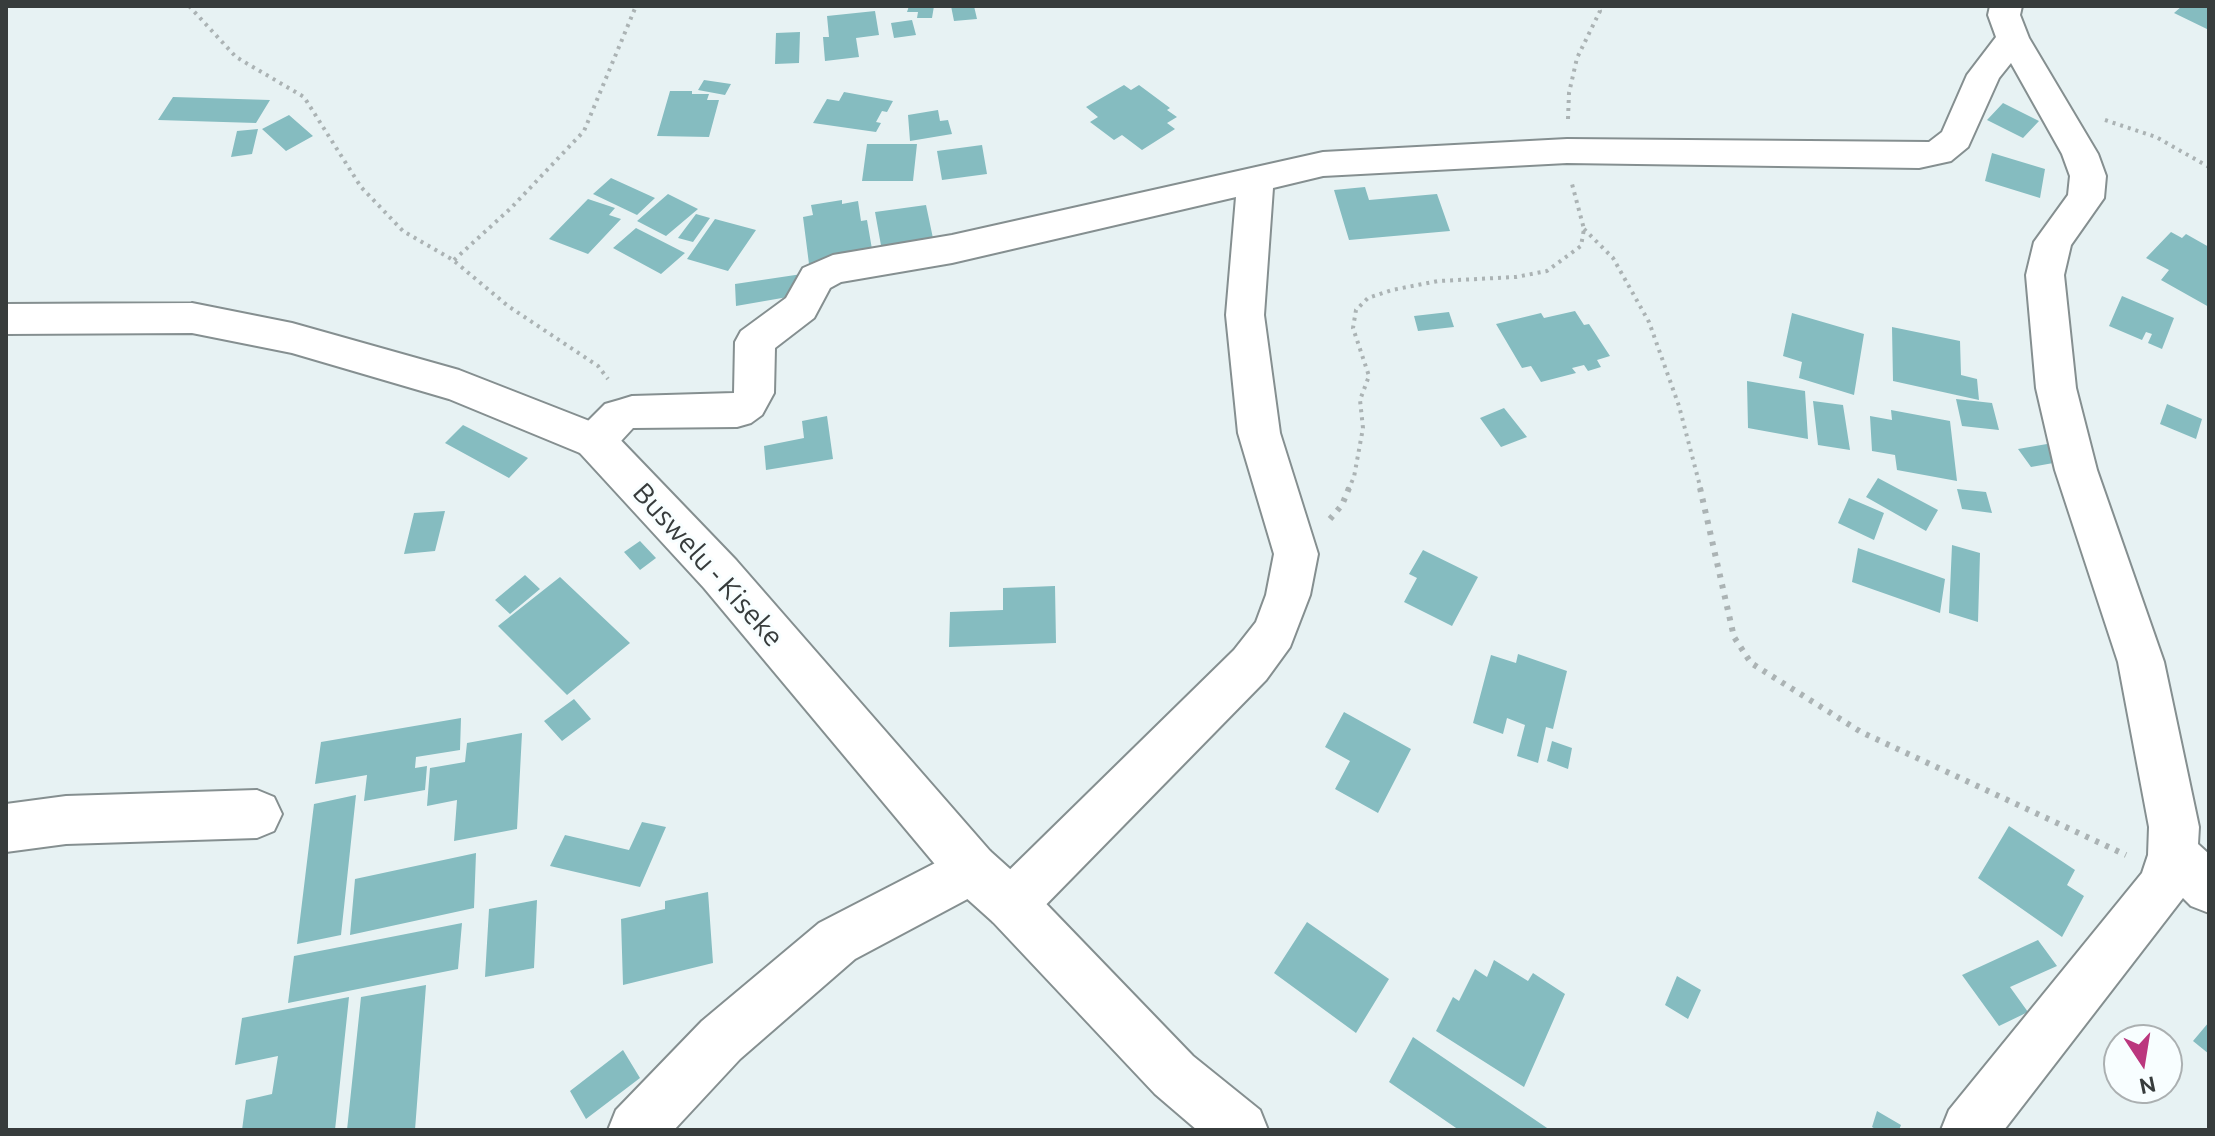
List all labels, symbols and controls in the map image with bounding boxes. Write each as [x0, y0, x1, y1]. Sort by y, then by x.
street label: Buswelu - Kiseke [626, 476, 790, 654]
north arrow [2103, 1024, 2183, 1104]
text: N [2137, 1072, 2158, 1100]

